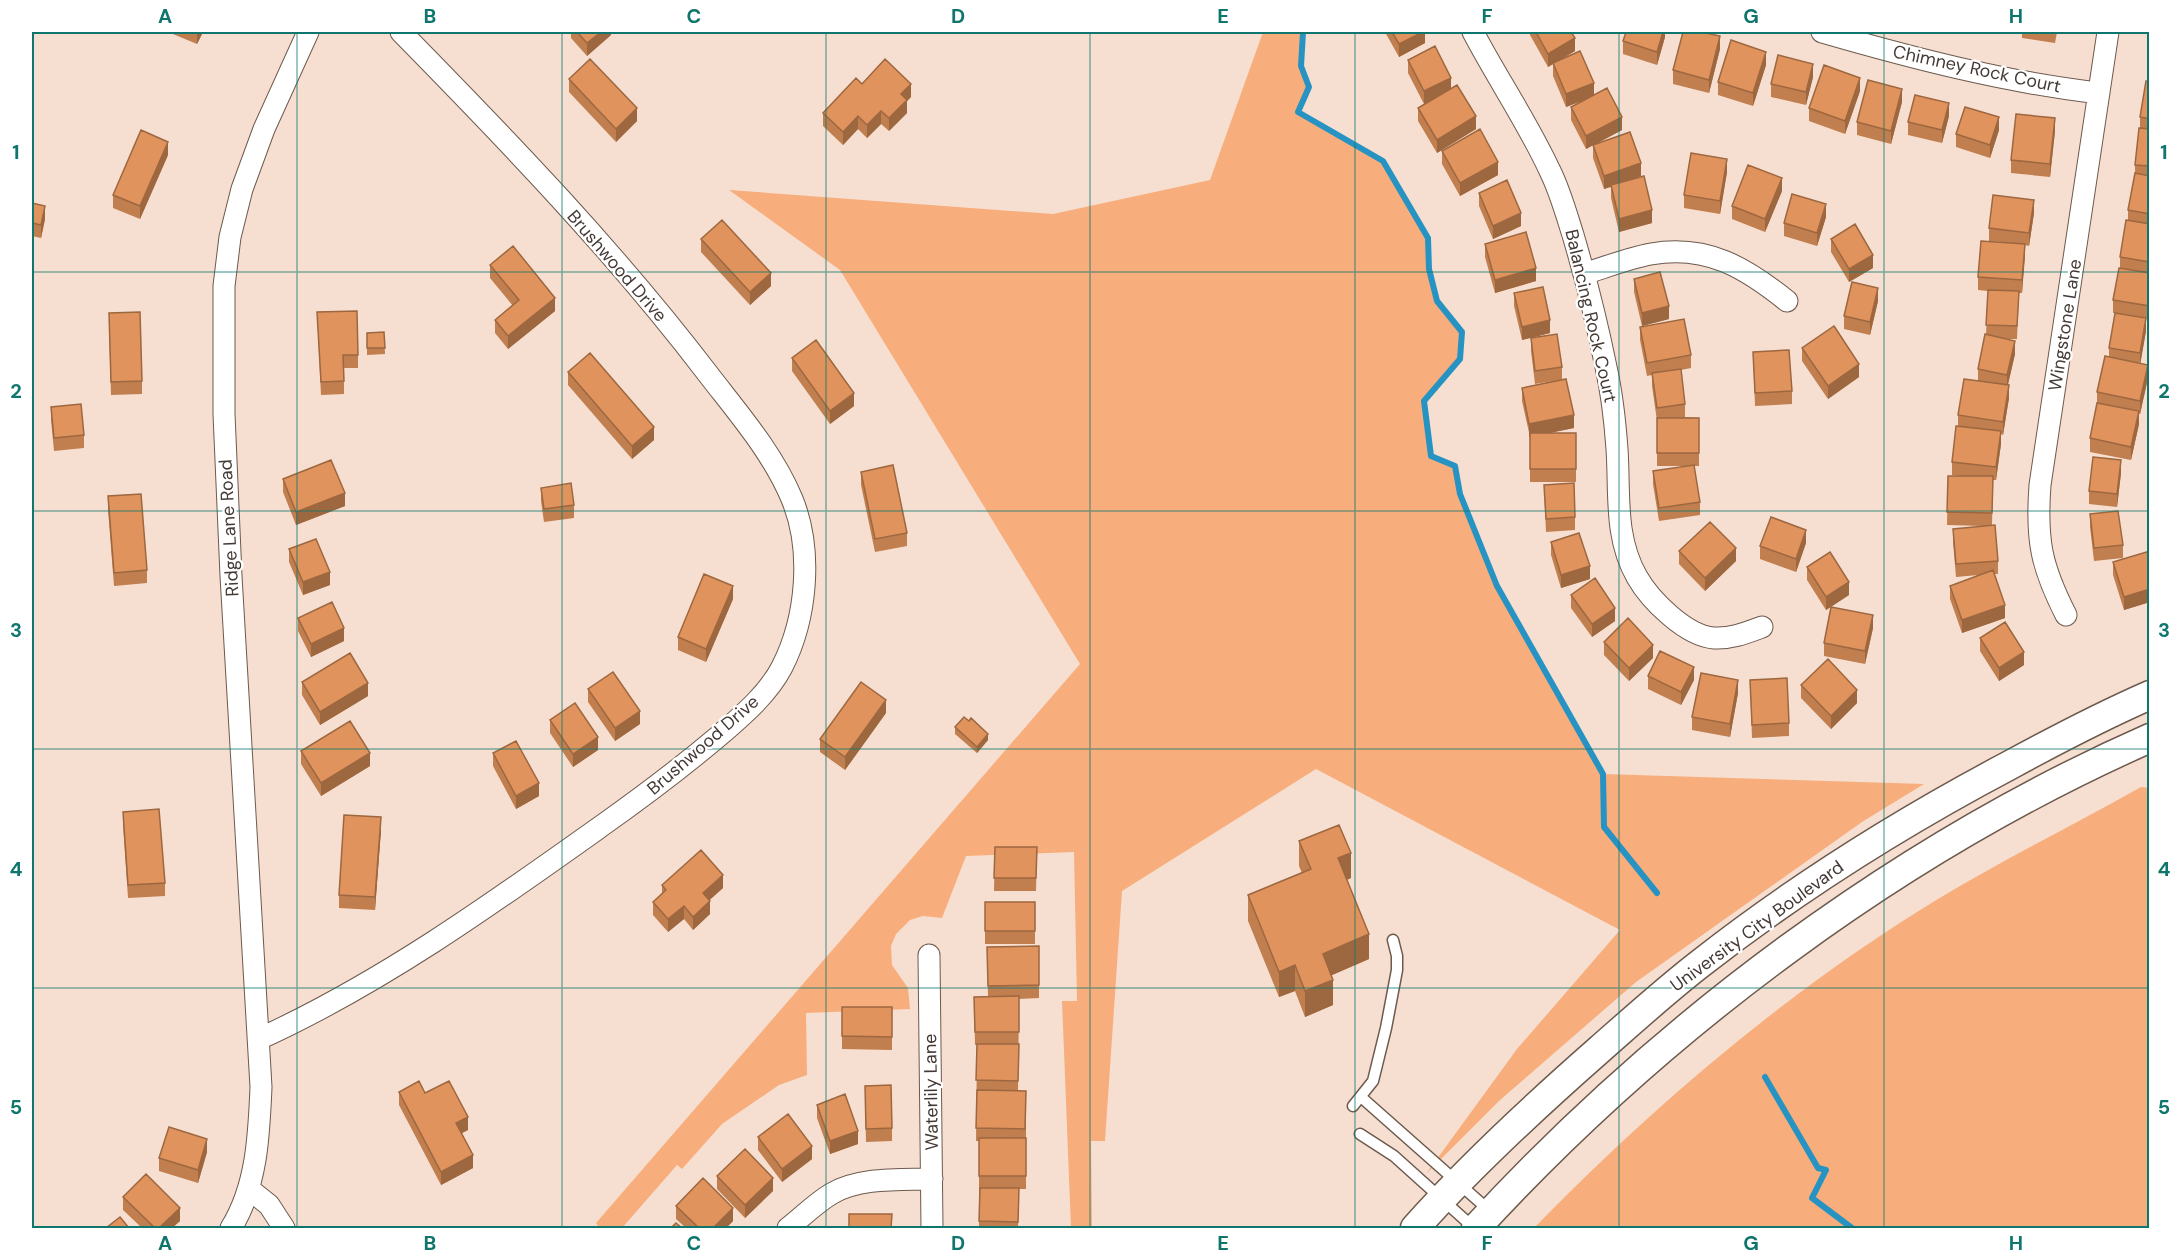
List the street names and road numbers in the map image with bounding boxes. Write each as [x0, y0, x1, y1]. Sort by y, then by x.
street label: Chimney Rock Court [1891, 39, 2063, 99]
street label: Brushwood Drive [562, 205, 672, 327]
street label: Balancing Rock Court [1559, 227, 1623, 405]
street label: Wingstone Lane [2043, 257, 2087, 393]
street label: Ridge Lane Road [213, 459, 245, 597]
street label: Brushwood Drive [642, 690, 764, 800]
street label: University City Boulevard [1665, 855, 1849, 997]
street label: Waterlily Lane [918, 1033, 944, 1151]

